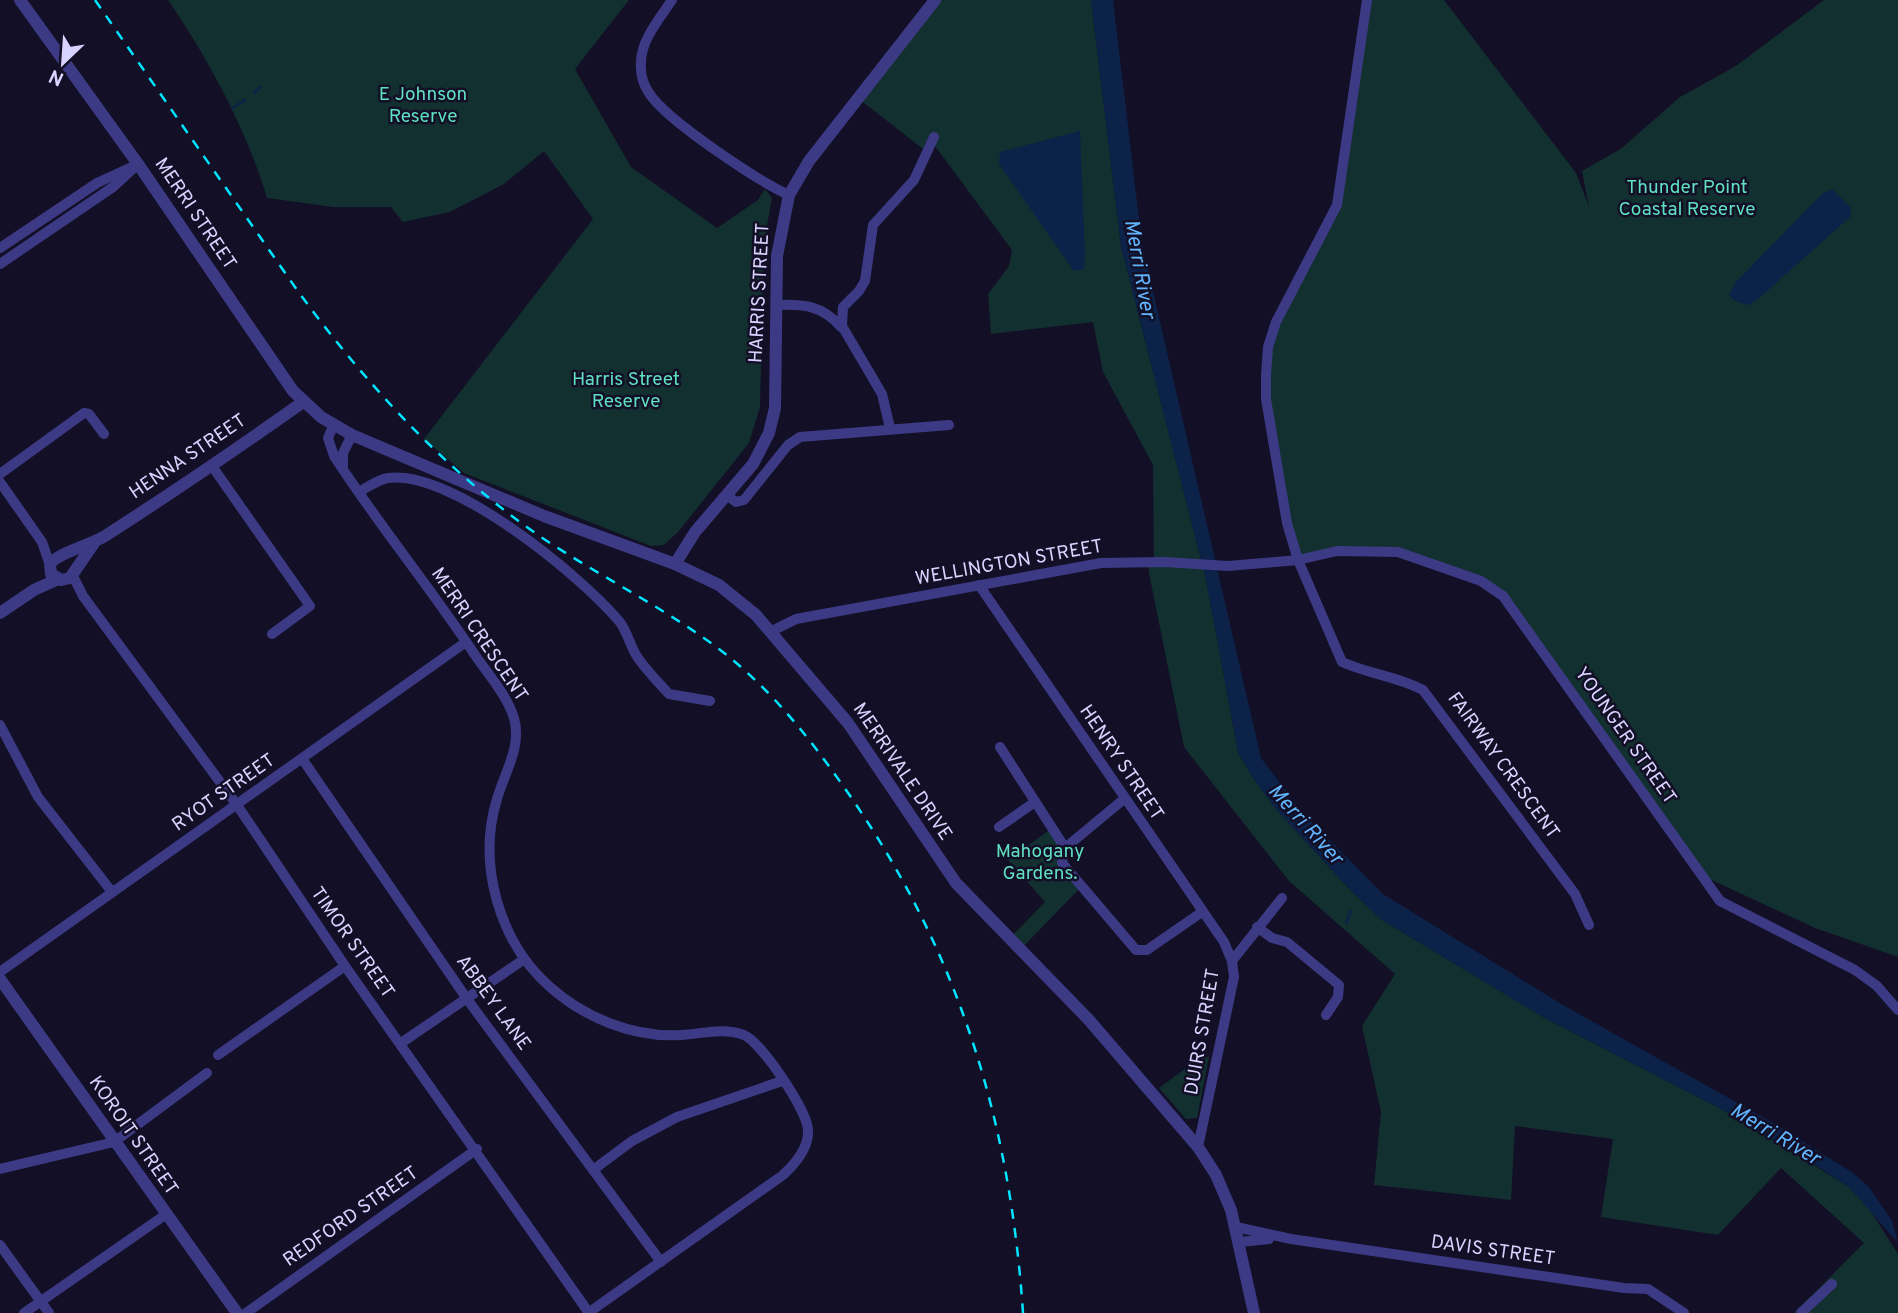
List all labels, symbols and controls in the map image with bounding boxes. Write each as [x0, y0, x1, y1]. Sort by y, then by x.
north arrow [28, 28, 98, 98]
text: N [45, 63, 68, 90]
park label: E Johnson Reserve [379, 83, 467, 129]
street label: MERRI STREET [149, 153, 241, 275]
park label: Thunder Point Coastal Reserve [1618, 176, 1756, 222]
water label: Merri River [1117, 217, 1161, 323]
street label: HARRIS STREET [744, 222, 776, 364]
park label: Harris Street Reserve [572, 368, 680, 414]
street label: HENNA STREET [125, 409, 251, 505]
street label: WELLINGTON STREET [913, 535, 1105, 591]
street label: MERRI CRESCENT [425, 563, 533, 707]
street label: YOUNGER STREET [1569, 663, 1681, 809]
street label: FAIRWAY CRESCENT [1442, 688, 1564, 844]
street label: MERRIVALE DRIVE [847, 699, 957, 845]
street label: HENRY STREET [1073, 701, 1169, 825]
street label: RYOT STREET [168, 749, 280, 837]
water label: Merri River [1261, 779, 1350, 873]
park label: Mahogany Gardens. [996, 840, 1084, 886]
street label: TIMOR STREET [305, 883, 399, 1003]
street label: ABBEY LANE [450, 950, 536, 1056]
street label: DUIRS STREET [1180, 967, 1226, 1097]
street label: KOROIT STREET [83, 1072, 183, 1200]
water label: Merri River [1725, 1098, 1827, 1173]
street label: REDFORD STREET [279, 1161, 423, 1273]
street label: DAVIS STREET [1429, 1230, 1557, 1272]

